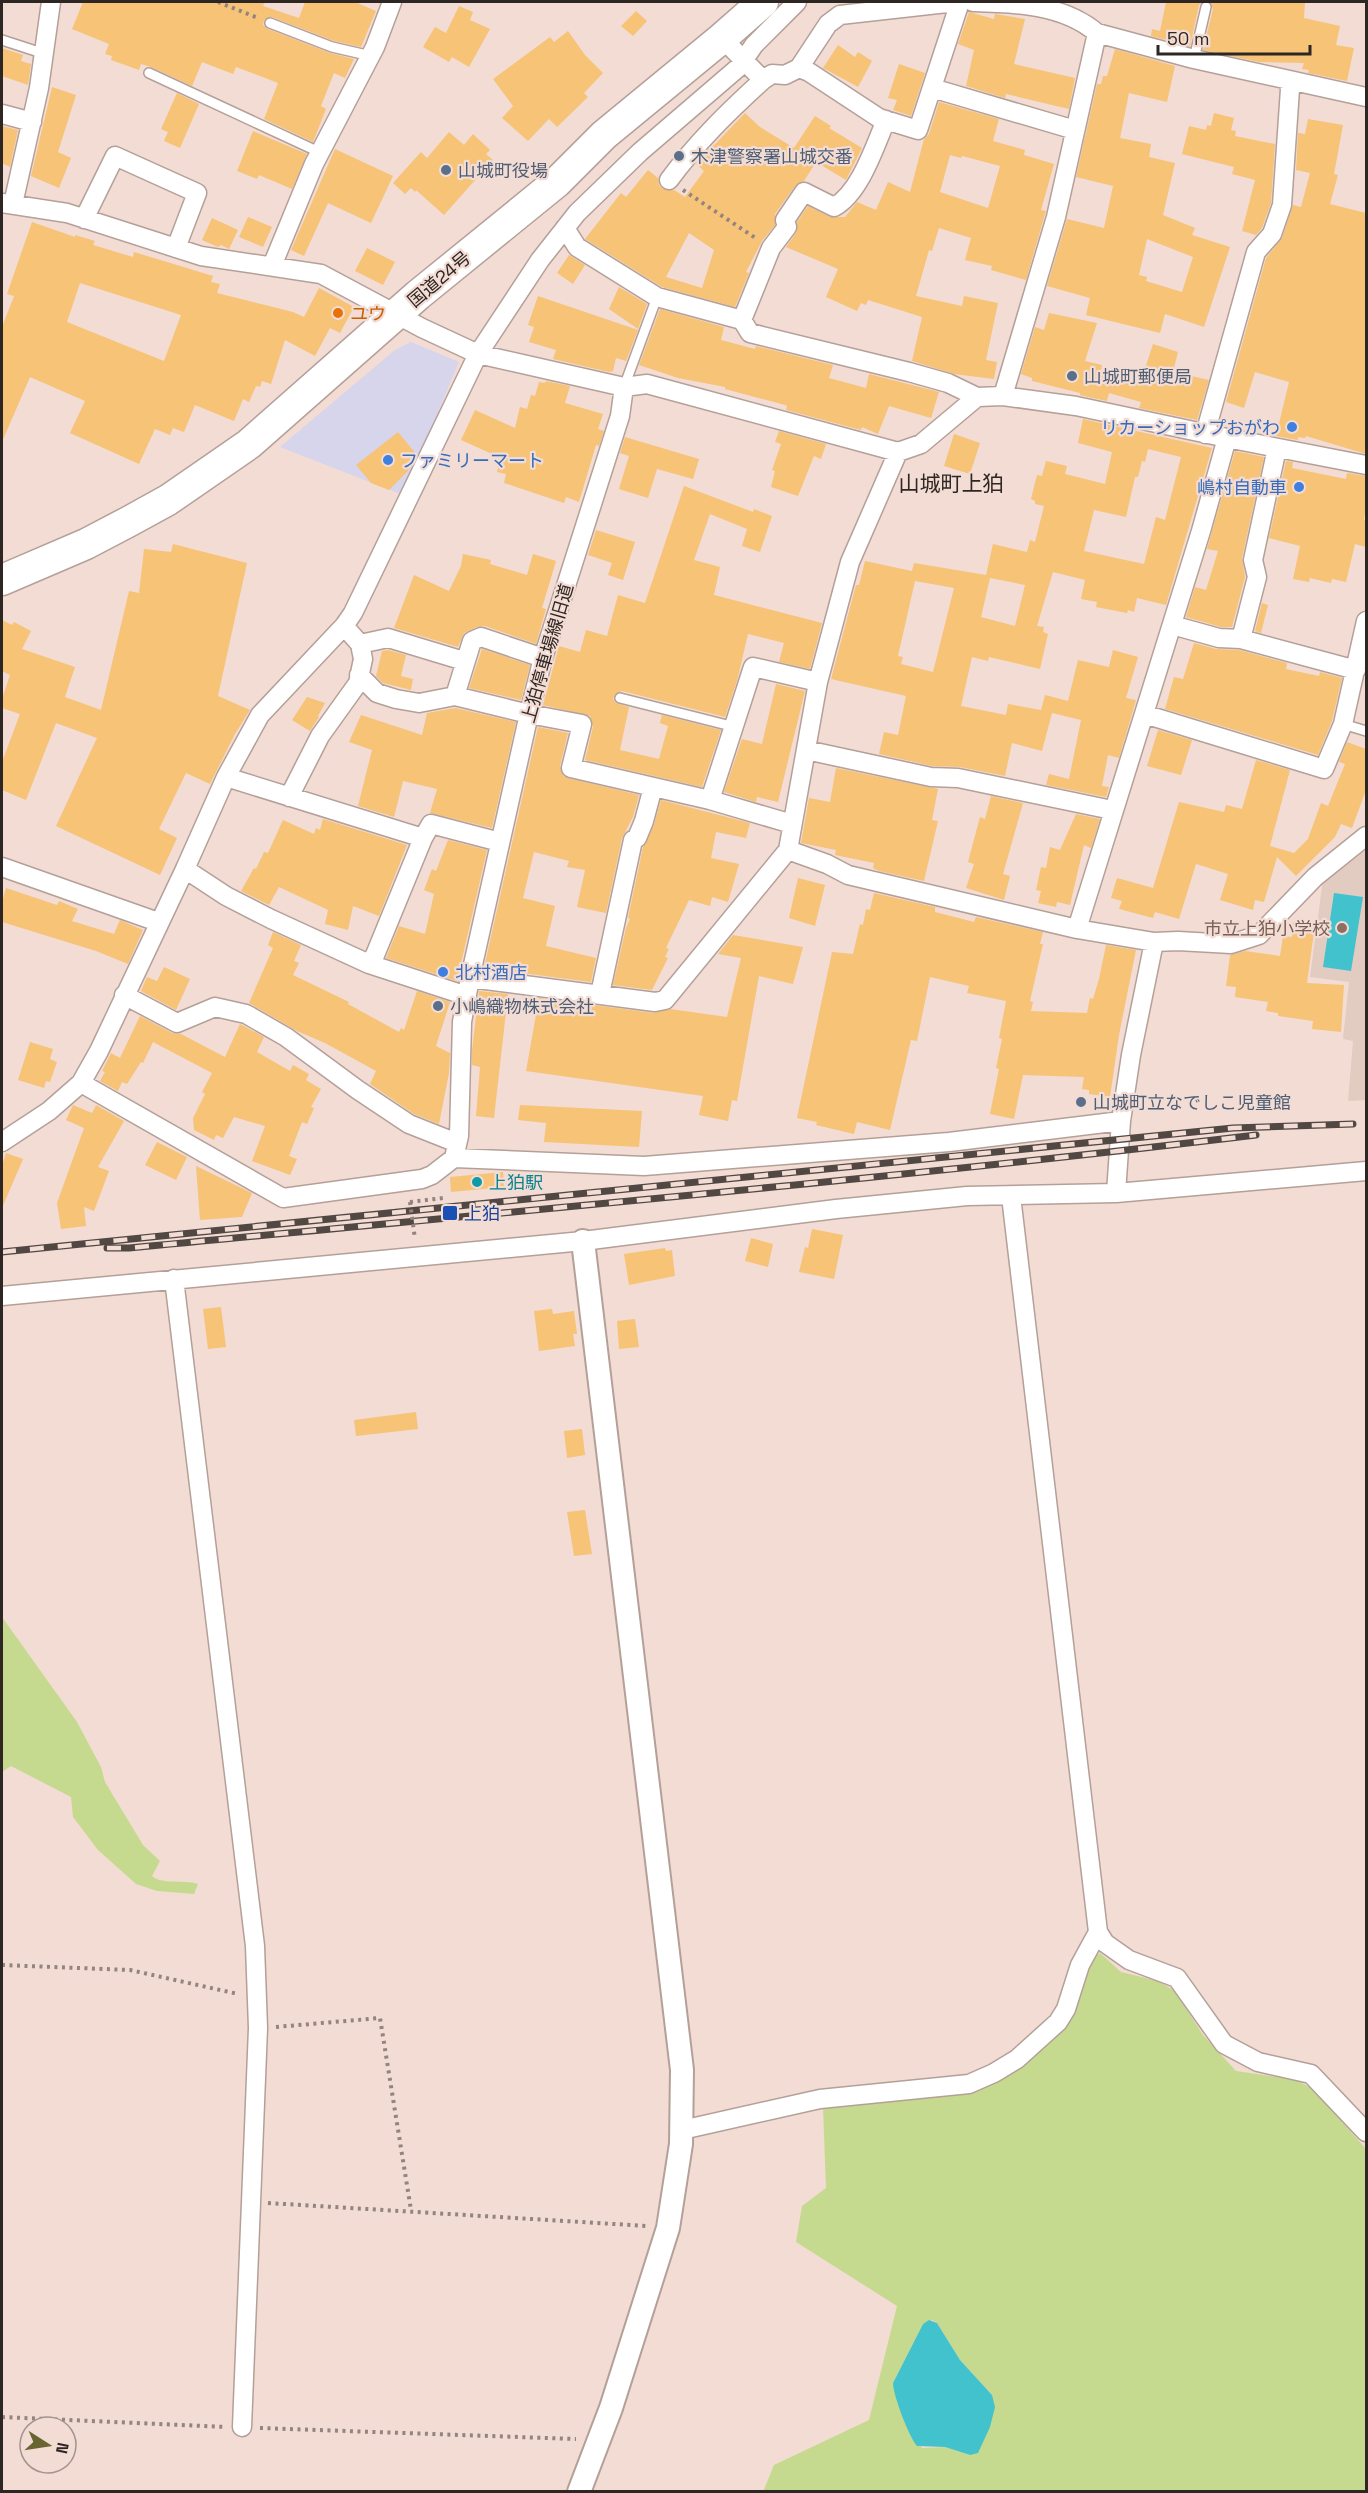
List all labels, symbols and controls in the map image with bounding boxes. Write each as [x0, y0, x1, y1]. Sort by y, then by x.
scale bar [1158, 18, 1310, 56]
text: 50 m [1167, 27, 1209, 50]
place label: 木津警察署山城交番 [691, 145, 853, 168]
marker: 木津警察署山城交番 [672, 149, 686, 163]
place label: 山城町役場 [458, 159, 548, 182]
marker: 山城町役場 [439, 163, 453, 177]
street label: 国道24号 [403, 246, 475, 312]
place label: ユウ [350, 302, 386, 325]
marker: ユウ [331, 306, 345, 320]
place label: 山城町郵便局 [1084, 365, 1192, 388]
marker: 山城町郵便局 [1065, 369, 1079, 383]
place label: リカーショップおがわ [1100, 416, 1280, 439]
marker: リカーショップおがわ [1285, 420, 1299, 434]
place label: ファミリーマート [400, 449, 544, 472]
marker: ファミリーマート [381, 453, 395, 467]
district label: 山城町上狛 [899, 470, 1004, 497]
place label: 嶋村自動車 [1197, 476, 1287, 499]
marker: 嶋村自動車 [1292, 480, 1306, 494]
street label: 上狛停車場線旧道 [516, 581, 578, 725]
place label: 市立上狛小学校 [1204, 917, 1330, 940]
marker: 市立上狛小学校 [1335, 921, 1349, 935]
place label: 北村酒店 [455, 961, 527, 984]
marker: 北村酒店 [436, 965, 450, 979]
place label: 小嶋織物株式会社 [450, 995, 594, 1018]
marker: 小嶋織物株式会社 [431, 999, 445, 1013]
place label: 山城町立なでしこ児童館 [1093, 1091, 1291, 1114]
marker: 山城町立なでしこ児童館 [1074, 1095, 1088, 1109]
place label: 上狛駅 [489, 1171, 543, 1194]
marker: 上狛駅 [470, 1175, 484, 1189]
place label: 上狛 [464, 1202, 500, 1225]
marker: 上狛 [441, 1204, 459, 1222]
north arrow [18, 2415, 78, 2475]
text: N [51, 2441, 74, 2455]

